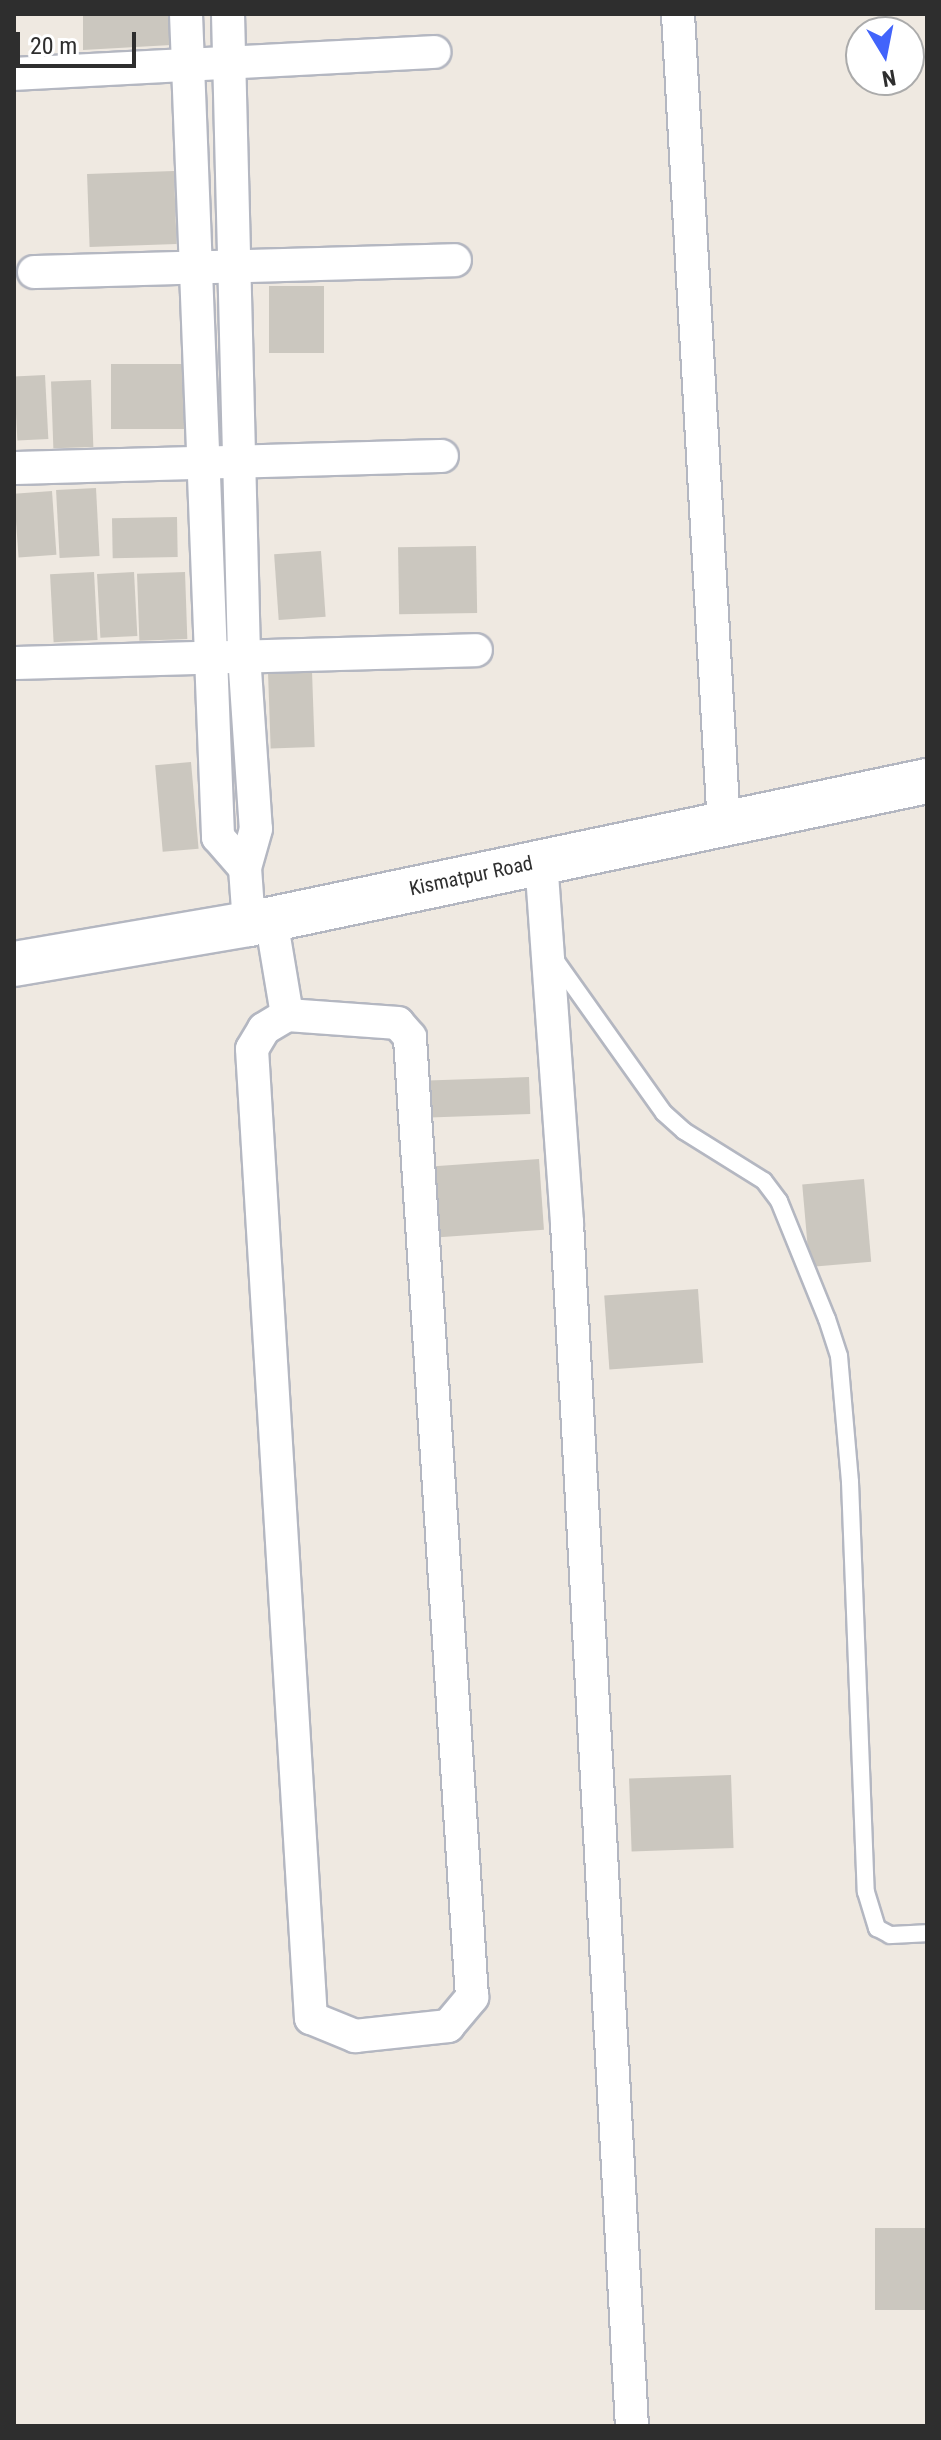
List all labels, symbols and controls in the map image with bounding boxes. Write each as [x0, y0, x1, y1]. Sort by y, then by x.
scale bar [20, 16, 140, 66]
north arrow [845, 16, 925, 96]
text: 20 m [30, 32, 77, 60]
text: N [880, 65, 898, 92]
street label: Kismatpur Road [407, 851, 535, 901]

